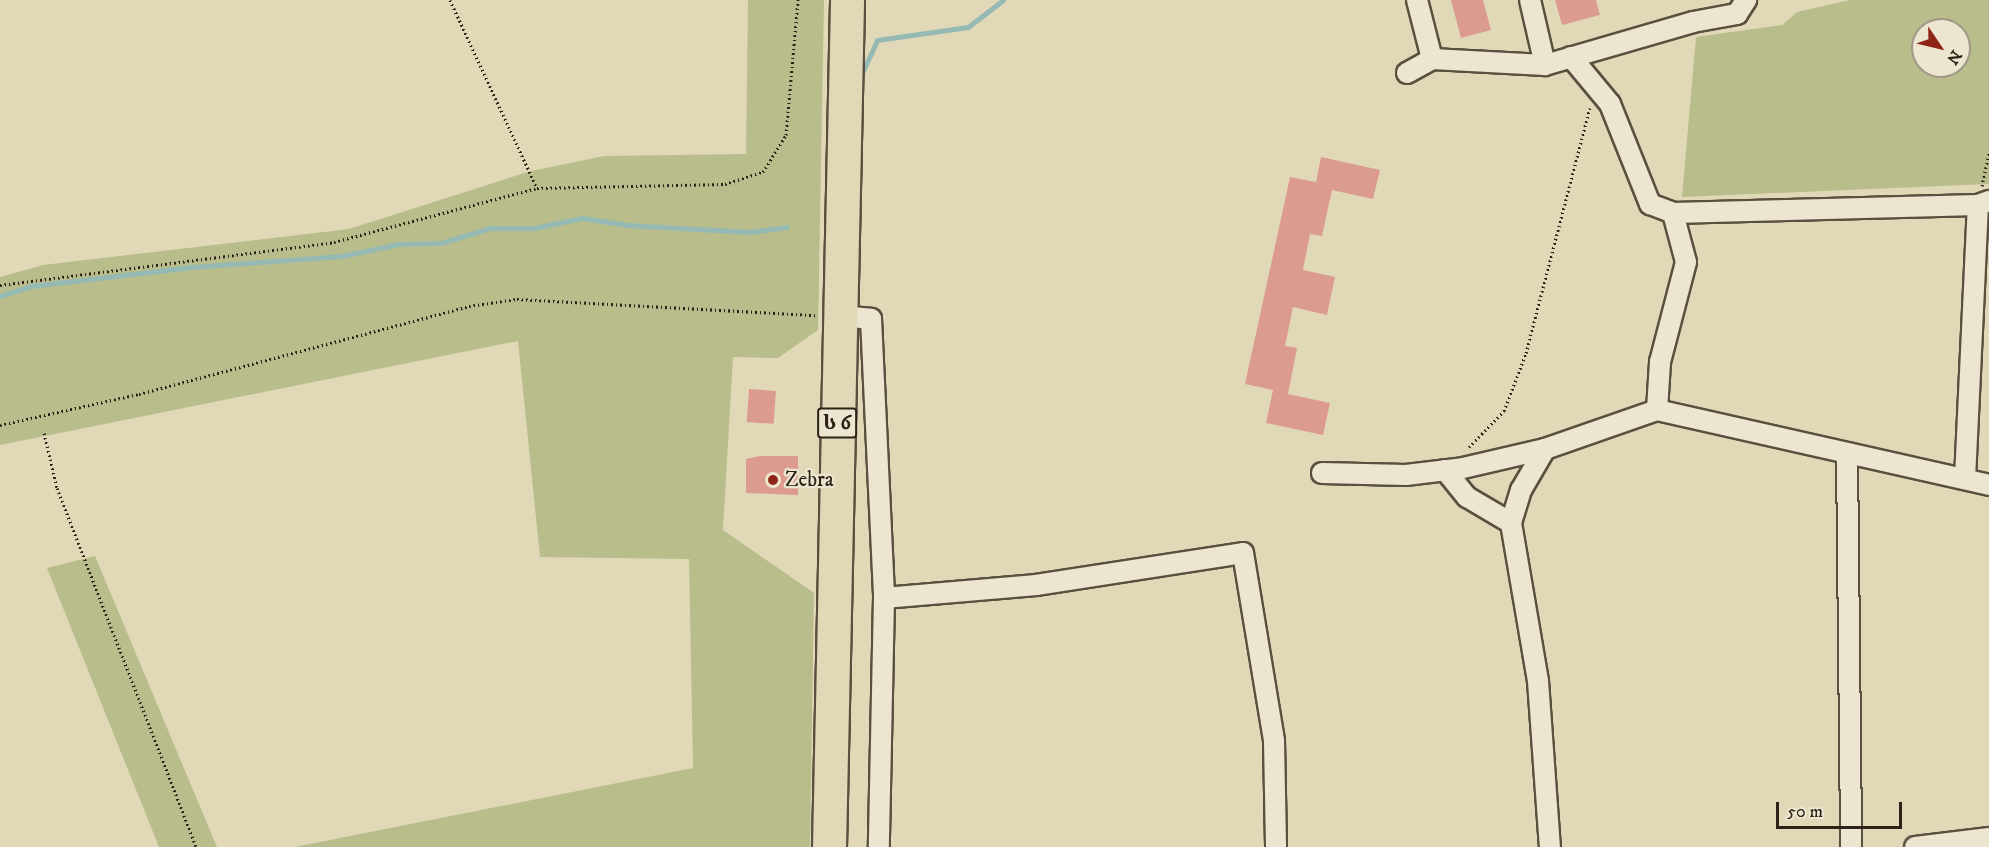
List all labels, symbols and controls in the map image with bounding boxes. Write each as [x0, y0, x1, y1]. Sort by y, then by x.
north arrow [1911, 18, 1971, 78]
text: N [1942, 46, 1966, 68]
road number: ს 6 [816, 406, 858, 440]
place label: Zebra [785, 467, 834, 493]
marker: Zebra [766, 473, 780, 487]
scale bar [1779, 790, 1905, 828]
text: 50 m [1787, 801, 1823, 823]

